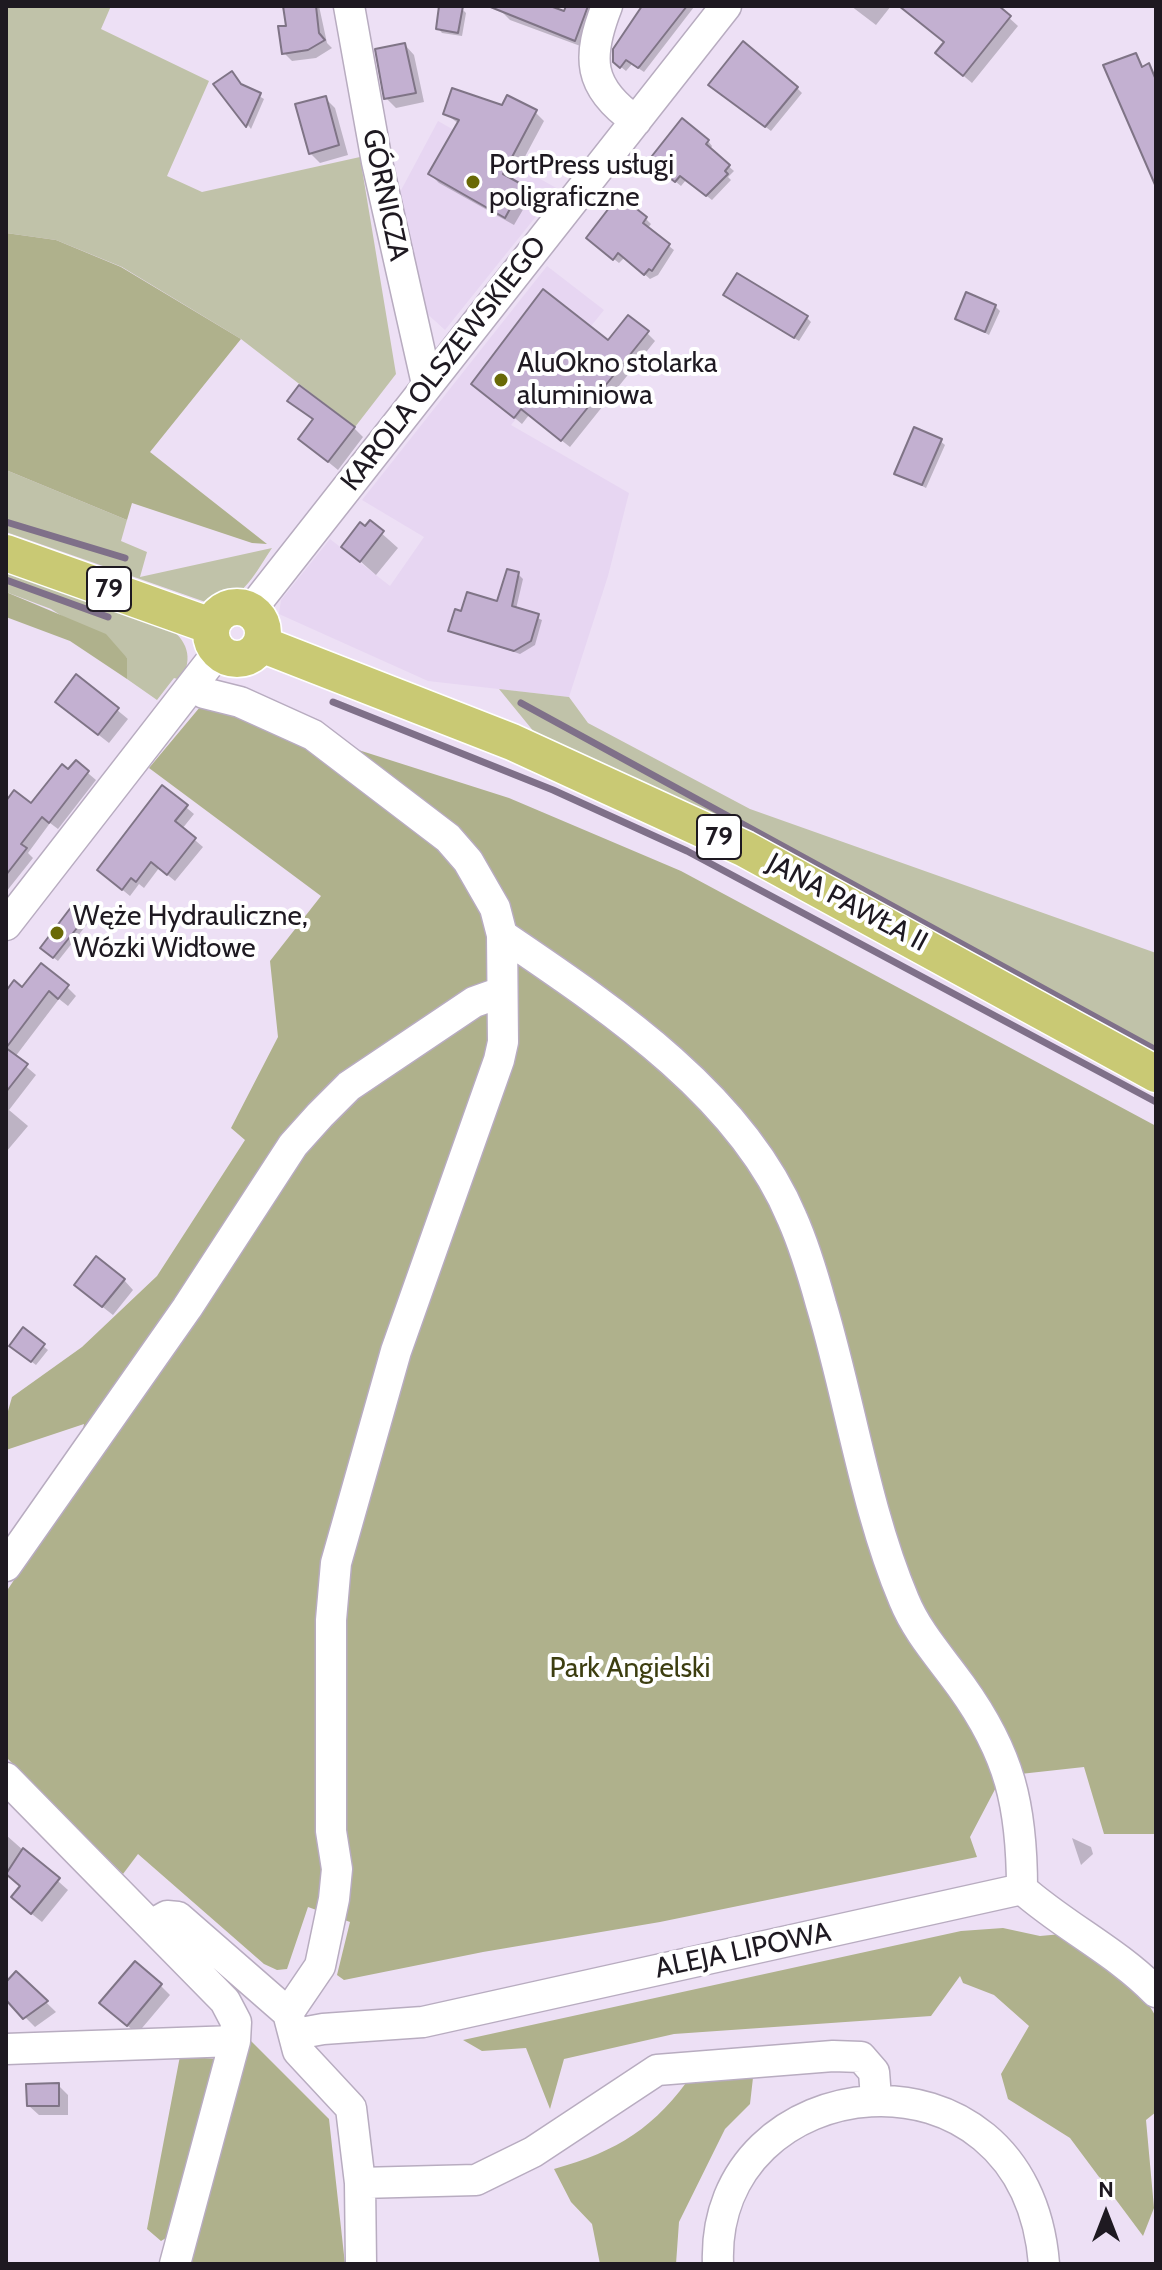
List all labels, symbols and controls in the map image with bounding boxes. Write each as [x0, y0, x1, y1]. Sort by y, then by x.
street label: GÓRNICZA [355, 126, 415, 264]
place label: PortPress usługi poligraficzne [489, 149, 674, 215]
marker: PortPress usługi poligraficzne [464, 173, 482, 191]
street label: KAROLA OLSZEWSKIEGO [334, 230, 554, 498]
place label: AluOkno stolarka aluminiowa [517, 347, 717, 413]
marker: AluOkno stolarka aluminiowa [492, 371, 510, 389]
road number: 79 [87, 567, 131, 611]
road number: 79 [697, 815, 741, 859]
street label: JANA PAWŁA II [761, 847, 933, 959]
place label: Węże Hydrauliczne, Wózki Widłowe [73, 900, 308, 966]
marker: Węże Hydrauliczne, Wózki Widłowe [48, 924, 66, 942]
park label: Park Angielski [549, 1652, 711, 1686]
street label: ALEJA LIPOWA [652, 1916, 834, 1986]
north arrow [1066, 2174, 1146, 2254]
text: N [1098, 2176, 1114, 2203]

